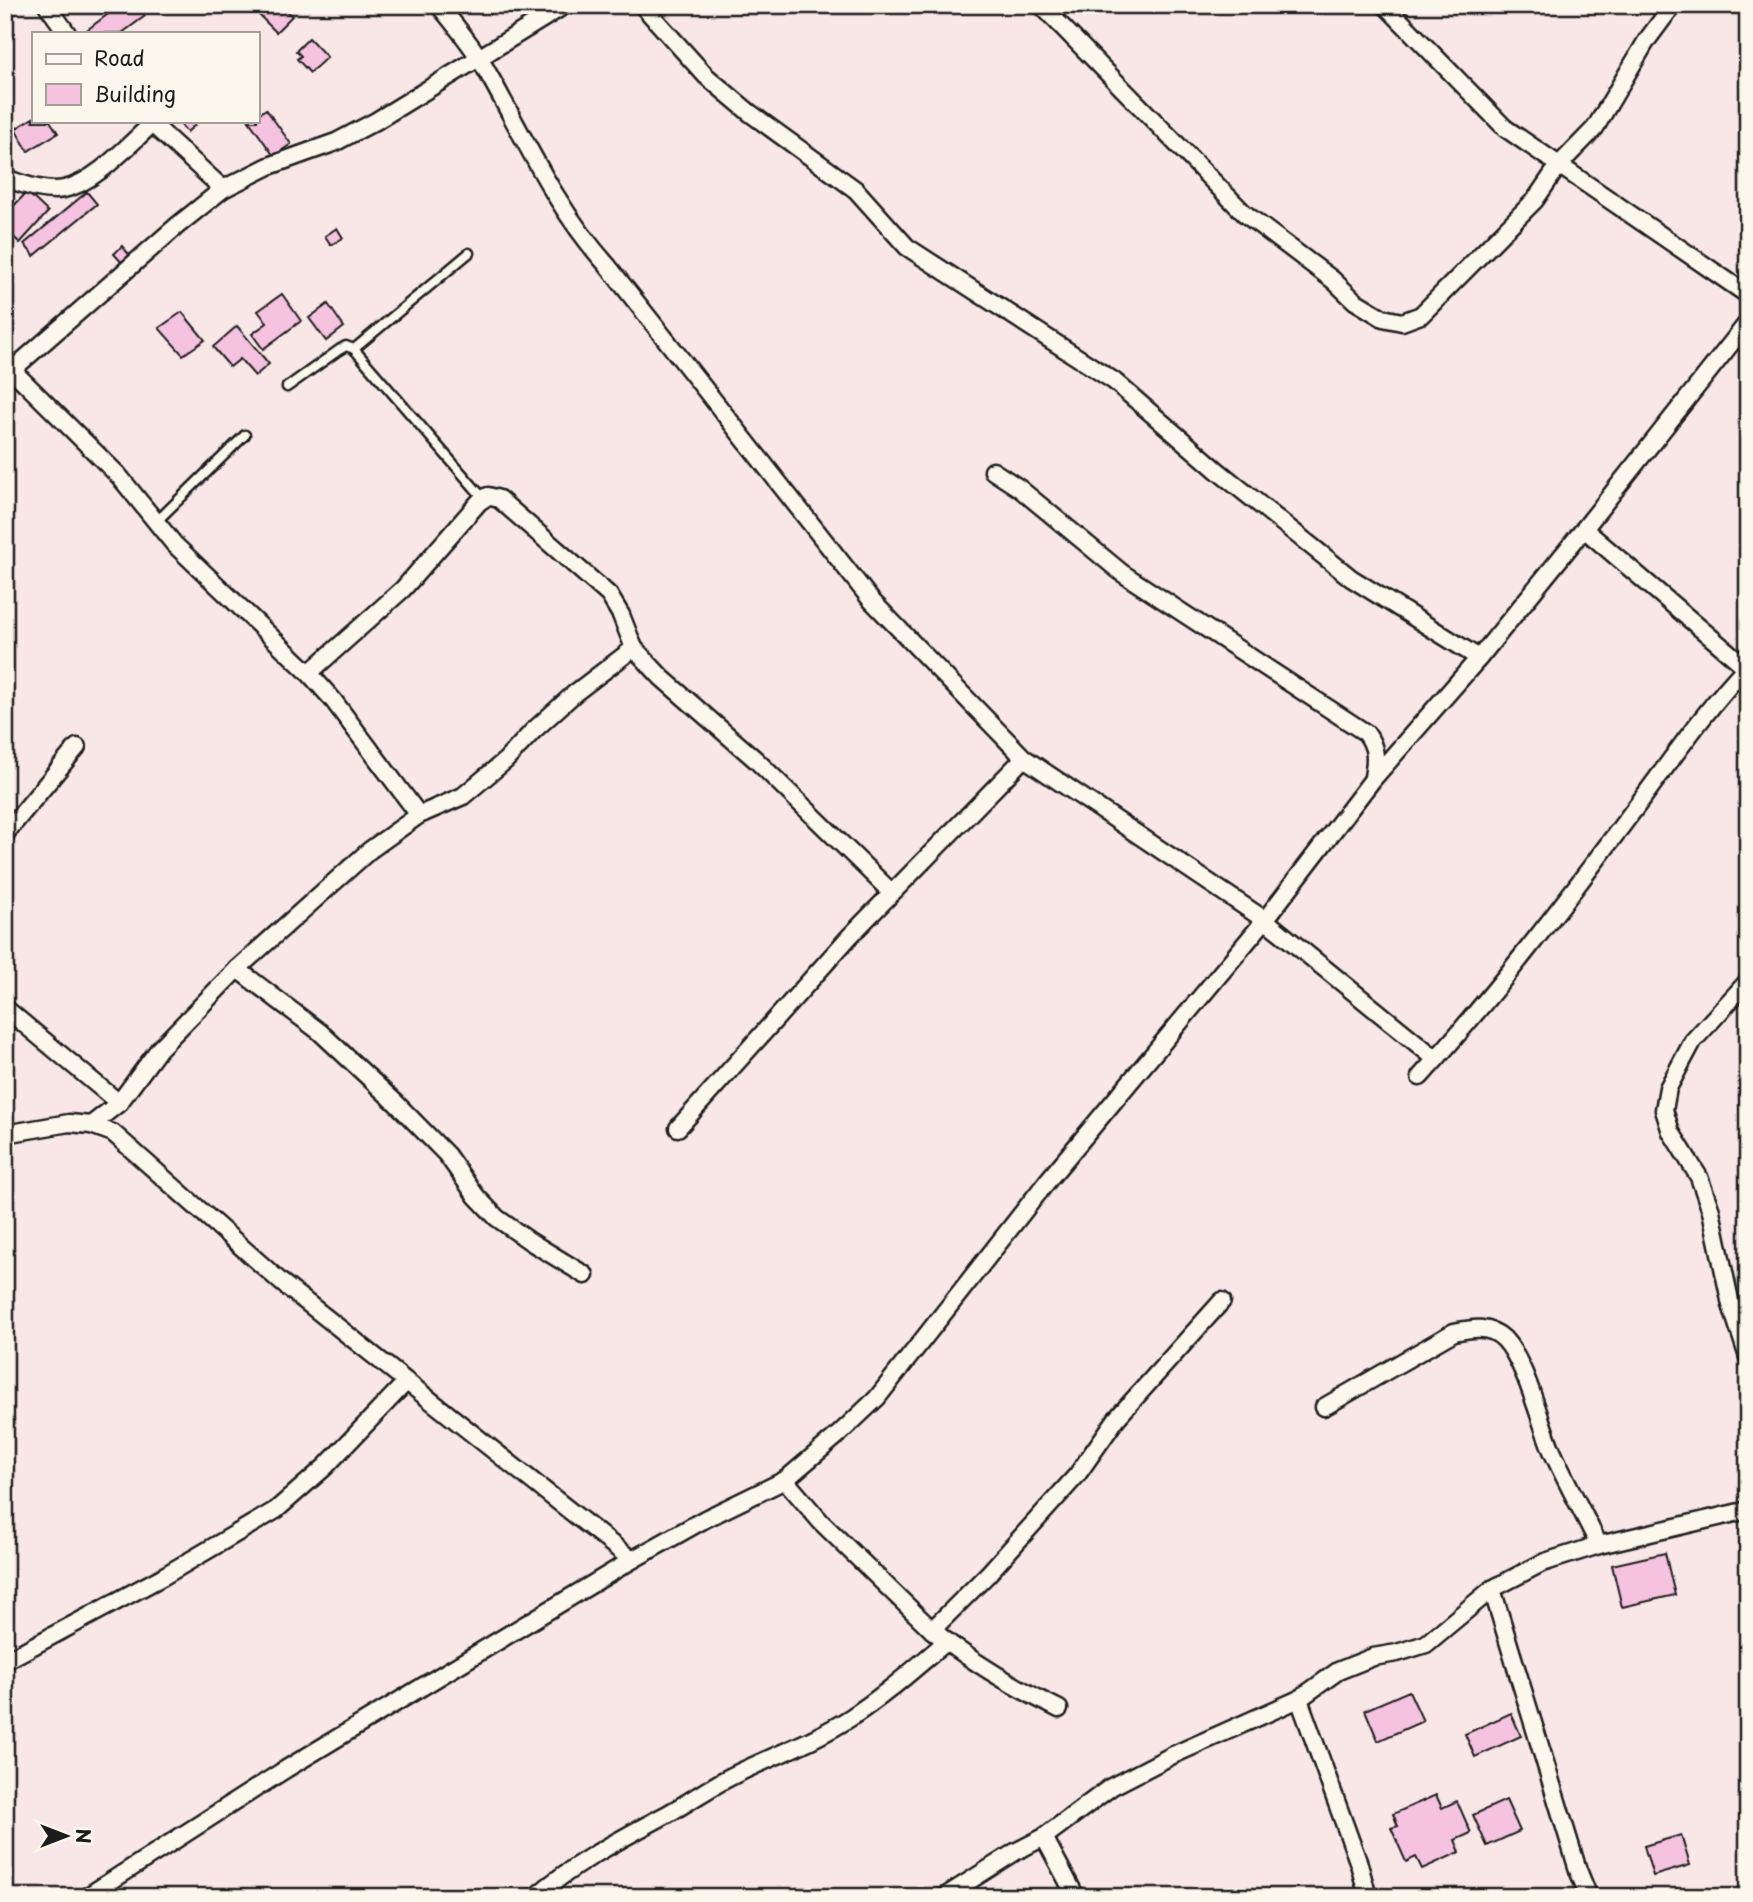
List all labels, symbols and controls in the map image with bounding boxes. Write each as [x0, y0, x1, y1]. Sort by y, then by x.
legend [32, 32, 259, 122]
text: Road [94, 41, 145, 73]
text: Building [94, 77, 176, 109]
north arrow [32, 1800, 102, 1870]
text: N [70, 1828, 98, 1844]

